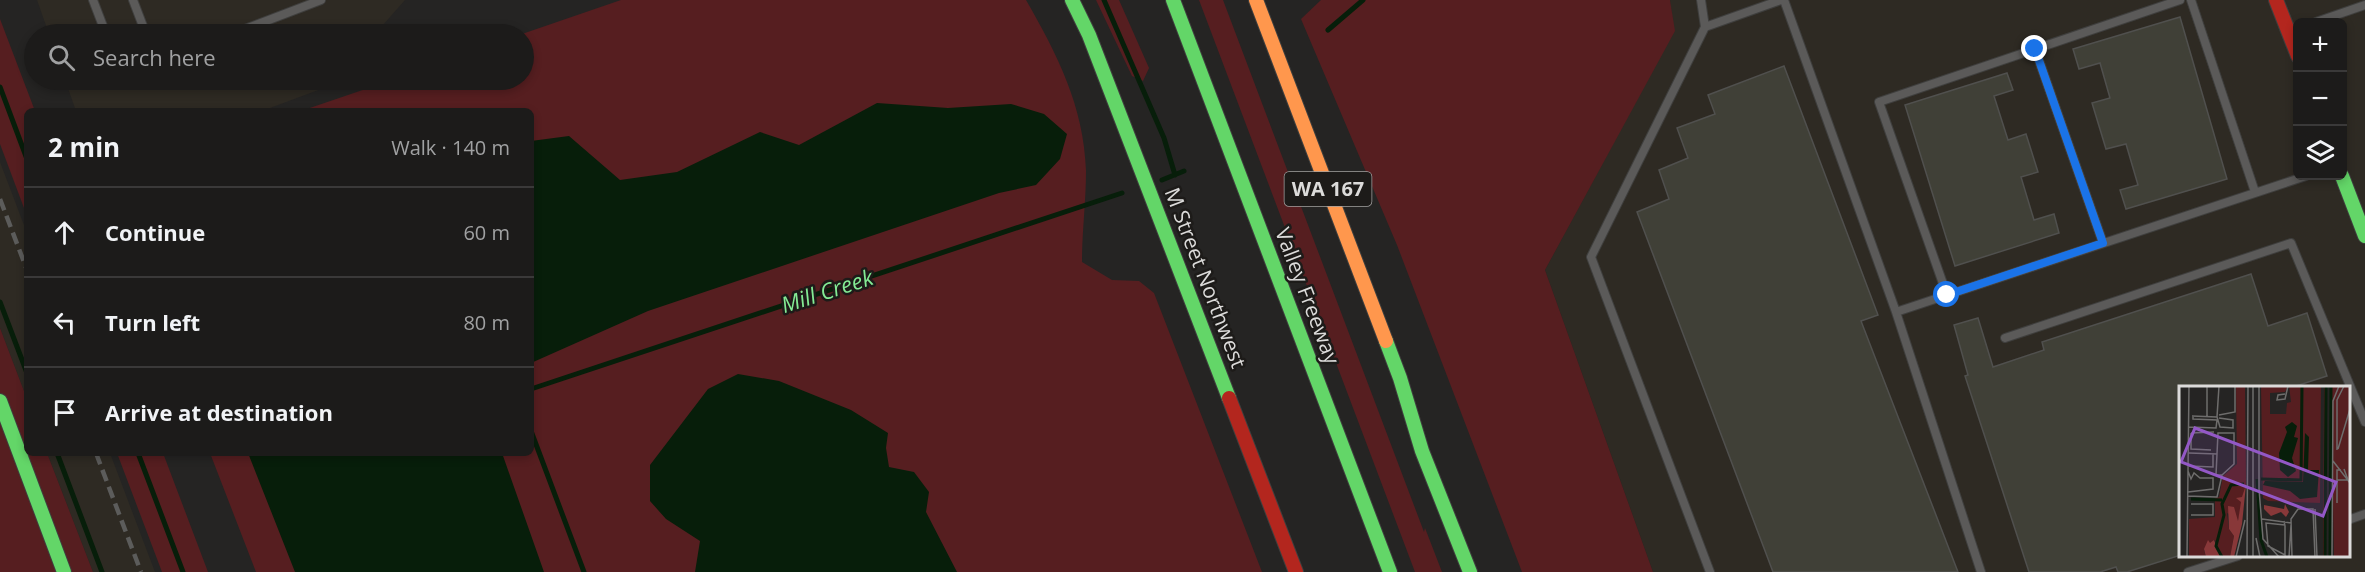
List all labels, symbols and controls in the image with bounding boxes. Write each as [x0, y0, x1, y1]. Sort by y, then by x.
map controls [2293, 18, 2347, 180]
button: + [2293, 18, 2347, 72]
search box [24, 24, 534, 90]
route end [2021, 35, 2047, 61]
icon: search [45, 41, 78, 74]
text: Search here [93, 42, 216, 72]
button: − [2293, 72, 2347, 126]
button: layers [2293, 126, 2347, 180]
text: 2 min [48, 129, 120, 165]
text: Walk · 140 m [391, 134, 510, 161]
road number: WA 167 [1284, 172, 1372, 206]
street label: M Street Northwest [1159, 183, 1253, 372]
icon: ahead [48, 216, 81, 249]
text: Continue [105, 217, 205, 247]
text: 60 m [463, 219, 510, 246]
street label: Valley Freeway [1269, 223, 1347, 368]
water label: Mill Creek [777, 261, 878, 319]
route start [1933, 281, 1959, 307]
icon: left [48, 306, 81, 339]
text: Turn left [105, 307, 200, 337]
text: 80 m [463, 309, 510, 336]
inset map [2179, 386, 2350, 557]
icon: arrive [48, 396, 81, 429]
text: Arrive at destination [105, 397, 333, 427]

